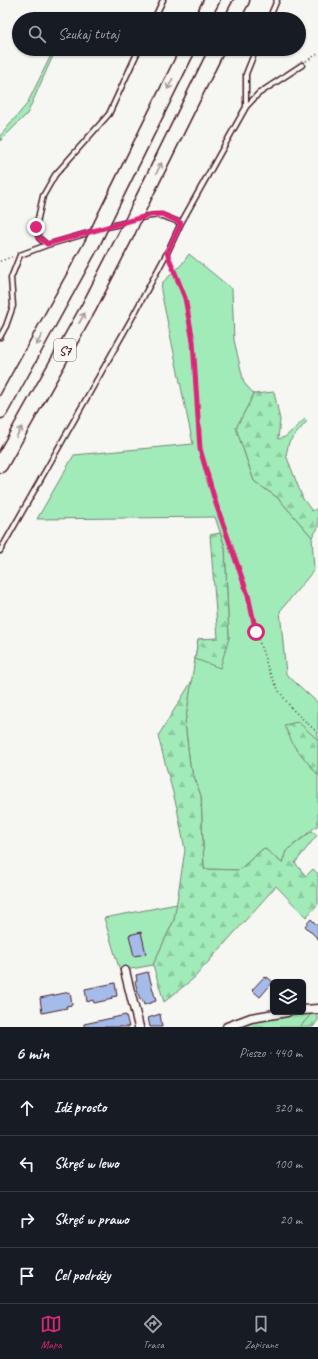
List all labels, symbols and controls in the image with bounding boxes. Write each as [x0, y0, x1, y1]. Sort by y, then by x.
search box [12, 12, 306, 56]
icon: search [26, 23, 48, 45]
text: Szukaj tutaj [58, 25, 119, 44]
one-way arrow [166, 78, 174, 90]
one-way arrow [156, 162, 163, 174]
route end [27, 218, 45, 236]
one-way arrow [79, 312, 87, 324]
one-way arrow [35, 334, 42, 346]
road number: S7 [54, 339, 76, 361]
one-way arrow [16, 426, 24, 438]
route start [247, 623, 265, 641]
map controls [270, 979, 306, 1015]
button: layers [270, 979, 306, 1015]
text: 6 min [16, 1043, 49, 1064]
text: Pieszo · 440 m [239, 1045, 302, 1061]
icon: ahead [16, 1097, 38, 1119]
text: Idź prosto [54, 1098, 107, 1117]
text: 320 m [274, 1100, 302, 1116]
icon: left [16, 1153, 38, 1175]
text: Skręć w lewo [54, 1154, 119, 1173]
text: 100 m [274, 1156, 302, 1172]
icon: right [16, 1209, 38, 1231]
text: Skręć w prawo [54, 1210, 129, 1229]
text: 20 m [280, 1212, 302, 1228]
icon: arrive [16, 1265, 38, 1287]
text: Cel podróży [54, 1266, 110, 1285]
tab: Mapa [40, 1313, 62, 1351]
tab: Trasa [142, 1313, 164, 1351]
tab: Zapisane [245, 1313, 278, 1351]

